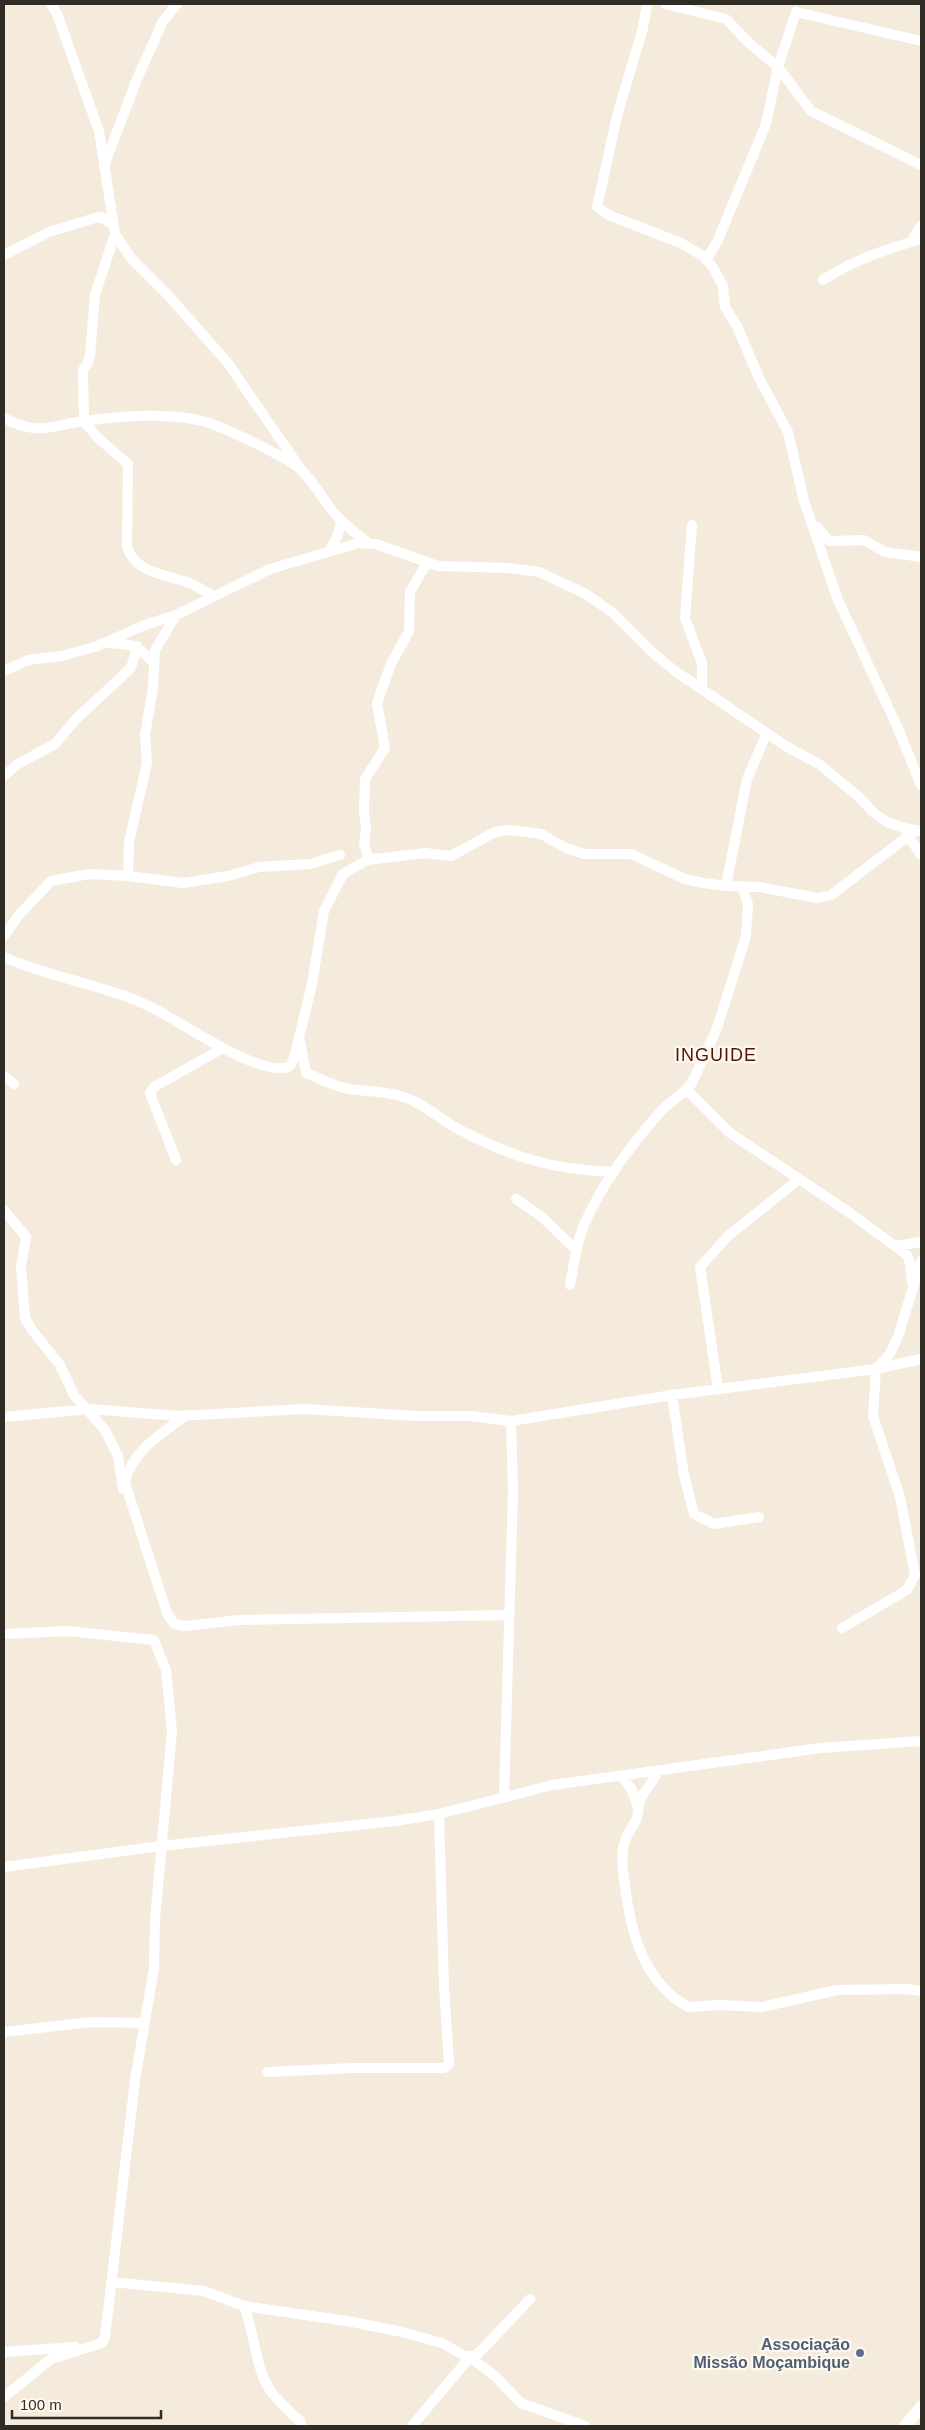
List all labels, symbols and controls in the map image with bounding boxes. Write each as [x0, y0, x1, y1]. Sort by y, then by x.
district label: INGUIDE [675, 1045, 757, 1065]
place label: Associação Missão Moçambique [694, 2336, 850, 2371]
marker: Associação Missão Moçambique [854, 2347, 866, 2359]
scale bar [12, 2388, 161, 2420]
text: 100 m [20, 2396, 62, 2413]

